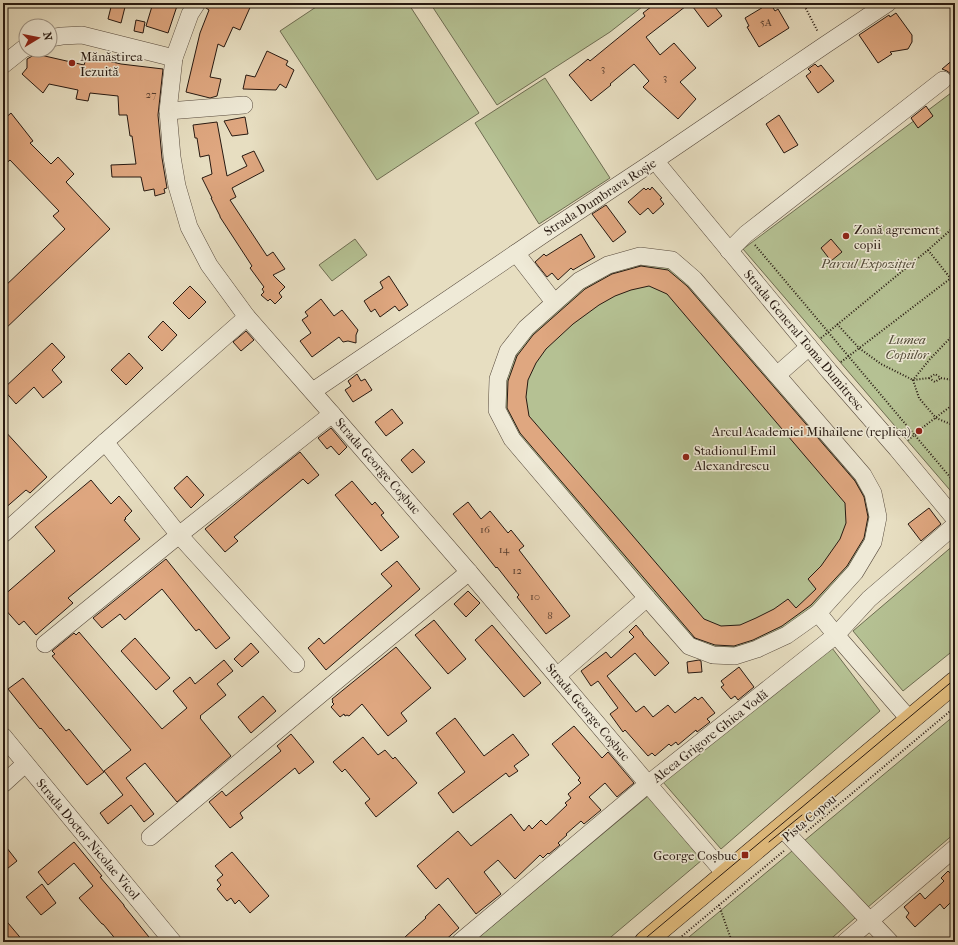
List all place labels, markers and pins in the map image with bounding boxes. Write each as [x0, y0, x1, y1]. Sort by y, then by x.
place label: Mănăstirea Iezuită [80, 49, 144, 79]
marker: Mănăstirea Iezuită [67, 58, 77, 68]
place label: Zonă agrement copii [854, 222, 940, 252]
marker: Zonă agrement copii [841, 231, 851, 241]
place label: Arcul Academiei Mihailene (replica) [711, 424, 911, 439]
marker: Arcul Academiei Mihailene (replica) [914, 426, 924, 436]
place label: Stadionul Emil Alexandrescu [693, 443, 776, 473]
marker: Stadionul Emil Alexandrescu [681, 452, 691, 462]
place label: George Coșbuc [653, 848, 737, 863]
marker: George Coșbuc [740, 850, 750, 860]

